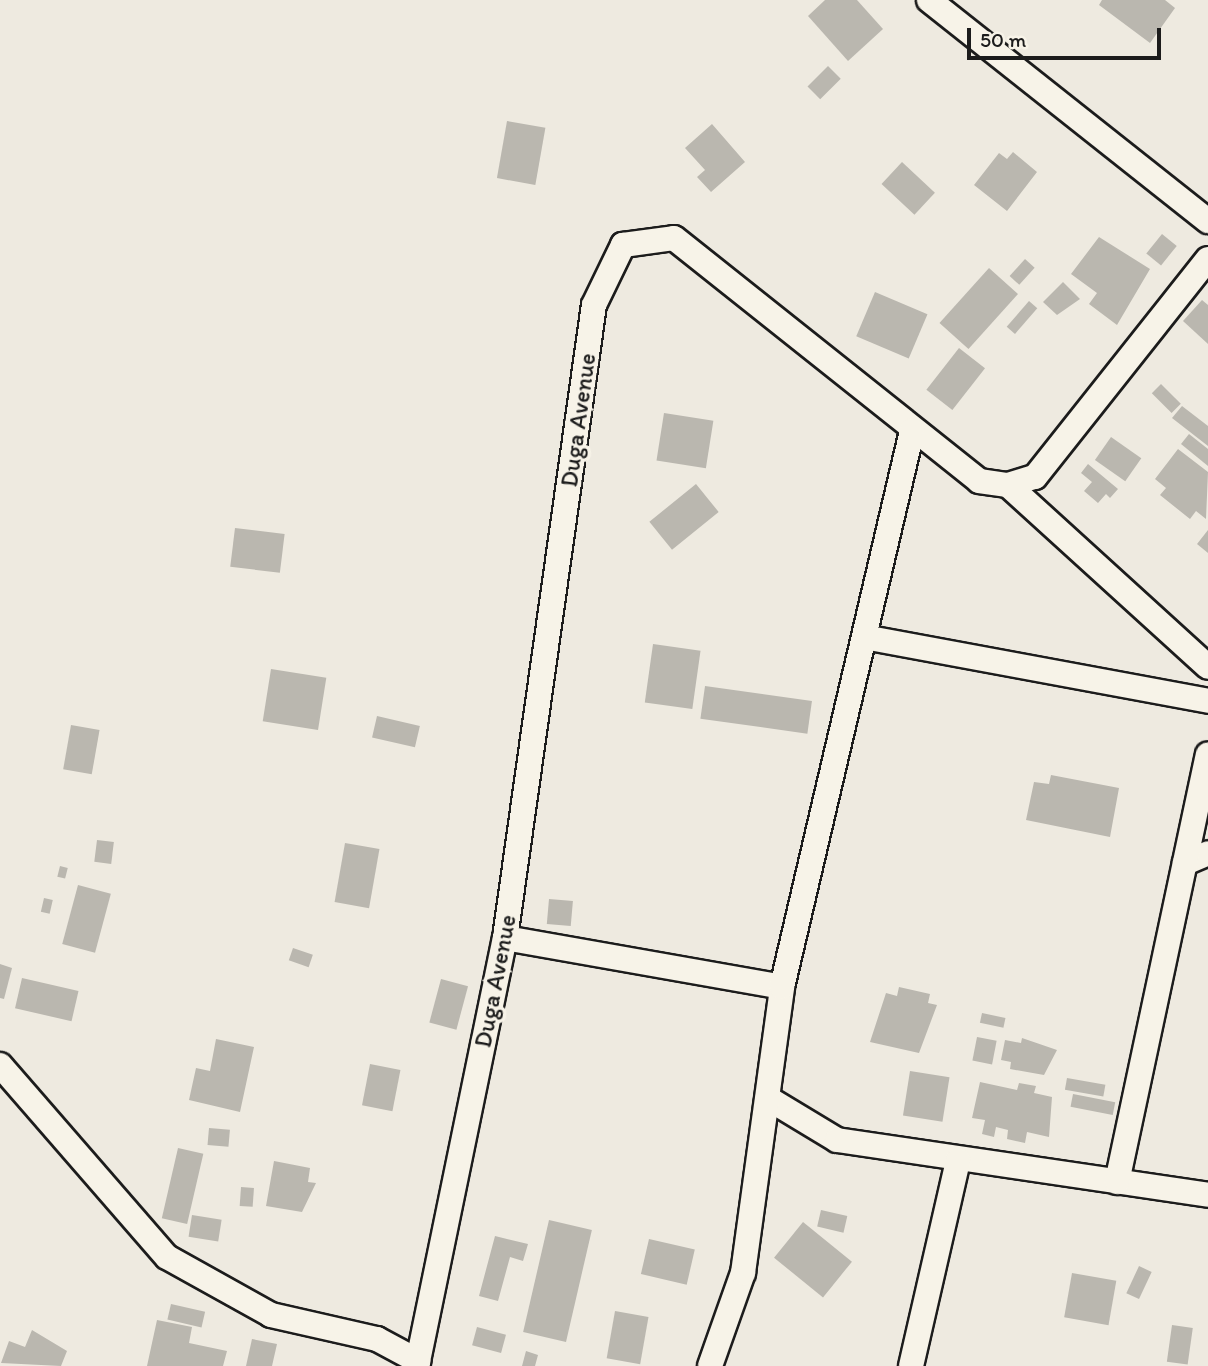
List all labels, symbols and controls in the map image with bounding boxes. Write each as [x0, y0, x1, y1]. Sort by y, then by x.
scale bar [970, 14, 1164, 58]
text: 50 m [980, 27, 1026, 52]
street label: Duga Avenue [554, 352, 602, 488]
street label: Duga Avenue [468, 913, 522, 1049]

